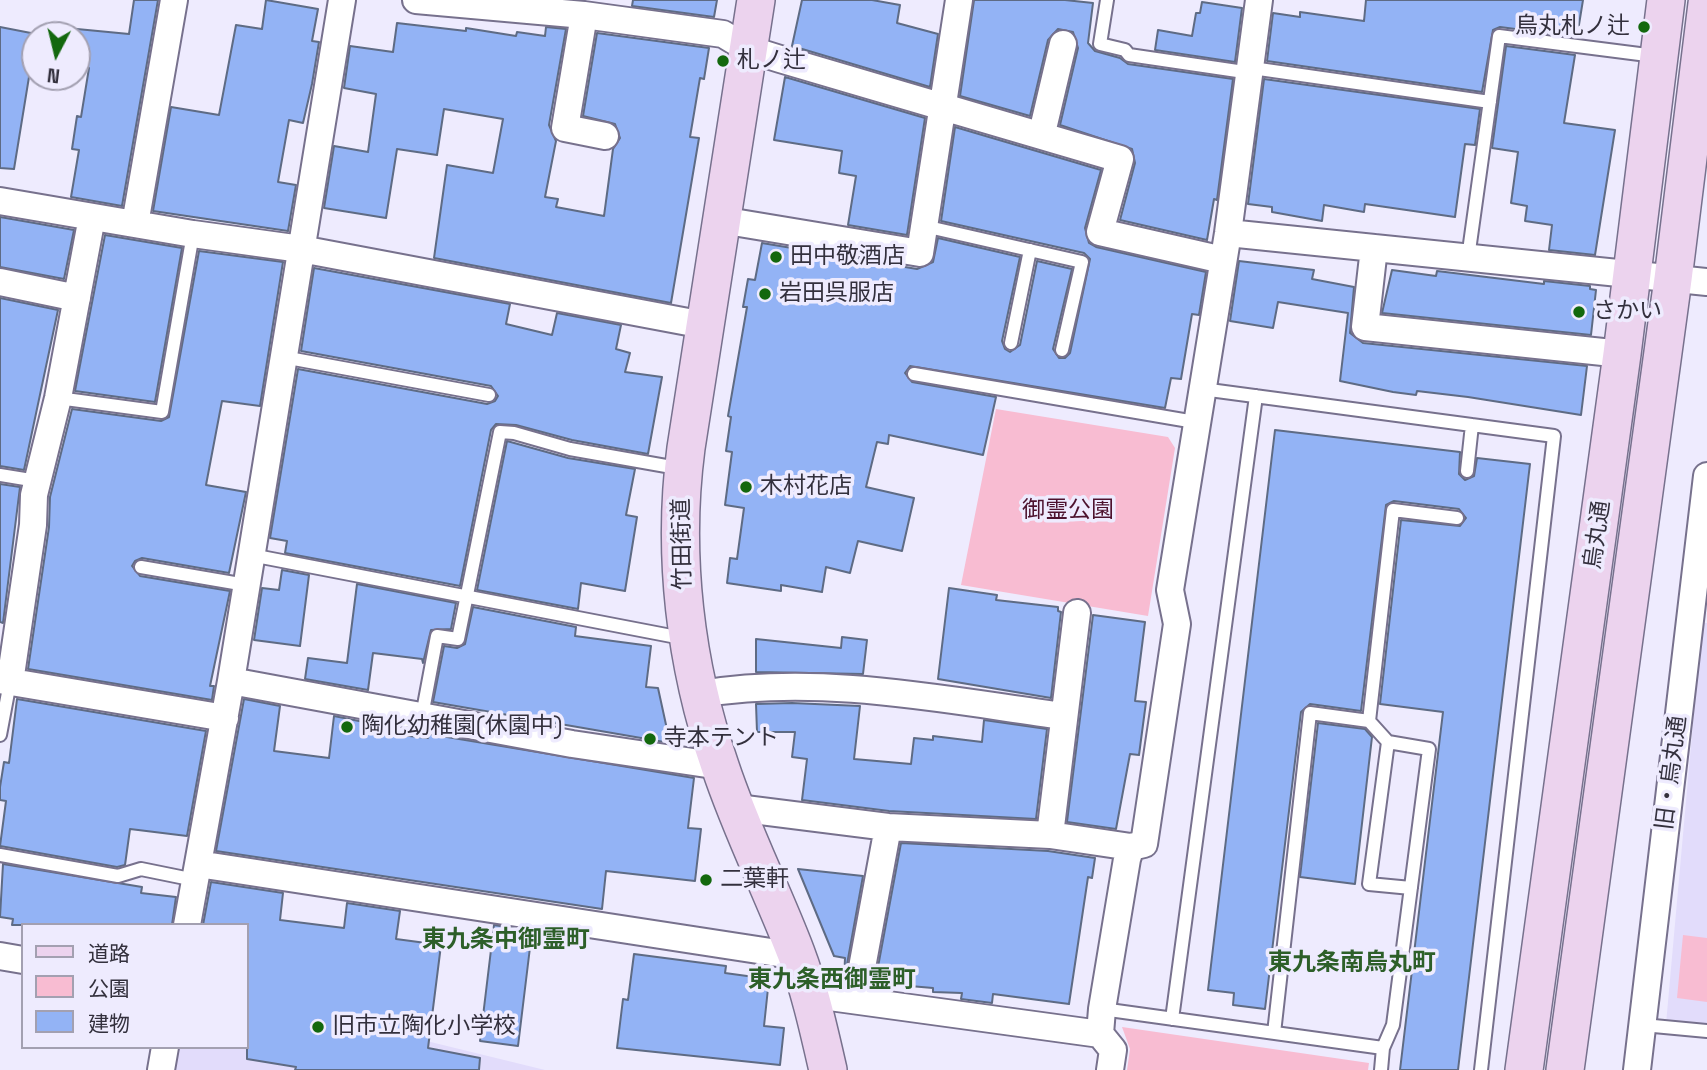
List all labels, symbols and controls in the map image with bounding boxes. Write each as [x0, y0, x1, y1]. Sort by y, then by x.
place label: 烏丸札ノ辻 [1515, 13, 1630, 41]
marker: 烏丸札ノ辻 [1636, 19, 1652, 35]
north arrow [21, 21, 91, 91]
place label: 札ノ辻 [737, 47, 806, 75]
marker: 札ノ辻 [715, 53, 731, 69]
text: N [46, 62, 61, 89]
place label: 田中敬酒店 [790, 243, 905, 271]
marker: 田中敬酒店 [768, 249, 784, 265]
place label: 岩田呉服店 [779, 280, 894, 308]
marker: 岩田呉服店 [757, 286, 773, 302]
place label: さかい [1593, 298, 1662, 326]
marker: さかい [1571, 304, 1587, 320]
place label: 木村花店 [760, 473, 852, 501]
marker: 木村花店 [738, 479, 754, 495]
park label: 御霊公園 [1022, 497, 1114, 525]
street label: 竹田街道 [668, 498, 698, 590]
street label: 烏丸通 [1580, 499, 1616, 571]
place label: 陶化幼稚園(休園中) [361, 713, 562, 741]
street label: 旧・烏丸通 [1651, 714, 1693, 832]
marker: 陶化幼稚園(休園中) [339, 719, 355, 735]
place label: 寺本テント [664, 725, 779, 753]
marker: 寺本テント [642, 731, 658, 747]
place label: 二葉軒 [720, 866, 789, 894]
marker: 二葉軒 [698, 872, 714, 888]
legend [21, 923, 248, 1049]
district label: 東九条中御霊町 [422, 926, 590, 954]
text: 道路 [88, 940, 130, 967]
district label: 東九条南烏丸町 [1268, 949, 1436, 977]
district label: 東九条西御霊町 [748, 966, 916, 994]
text: 公園 [88, 975, 130, 1002]
text: 建物 [88, 1010, 130, 1037]
place label: 旧市立陶化小学校 [332, 1013, 516, 1041]
marker: 旧市立陶化小学校 [310, 1019, 326, 1035]

